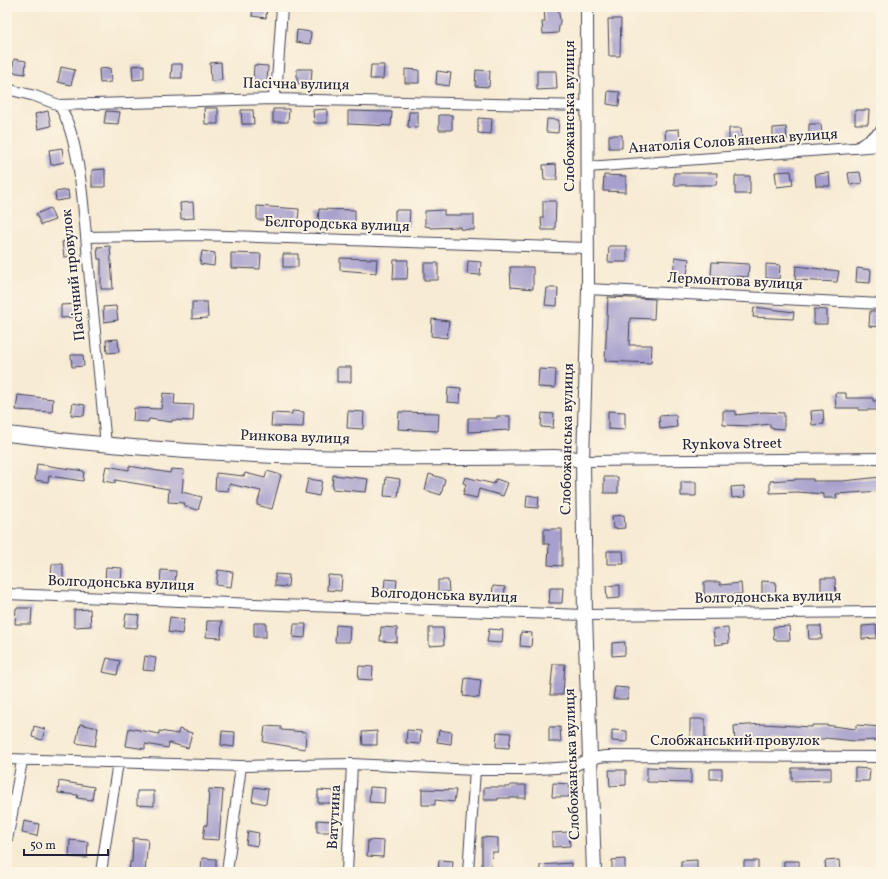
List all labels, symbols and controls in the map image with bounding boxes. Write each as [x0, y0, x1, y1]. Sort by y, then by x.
street label: Слобожанська вулиця [560, 40, 581, 192]
street label: Пасічна вулиця [242, 74, 350, 96]
street label: Анатолія Солов'яненка вулиця [627, 124, 839, 160]
street label: Пасічний провулок [57, 208, 91, 342]
street label: Бєлгородська вулиця [264, 212, 410, 238]
street label: Лермонтова вулиця [667, 268, 803, 296]
street label: Слобожанська вулиця [556, 363, 580, 515]
street label: Ринкова вулиця [240, 426, 350, 450]
street label: Rynkova Street [682, 434, 782, 456]
street label: Волгодонська вулиця [47, 571, 195, 597]
street label: Волгодонська вулиця [370, 583, 518, 609]
street label: Волгодонська вулиця [694, 586, 842, 610]
street label: Слобожанська вулиця [560, 688, 586, 840]
street label: Слобжанський провулок [650, 731, 820, 752]
street label: Ватутина [323, 784, 347, 850]
scale bar [24, 831, 108, 857]
text: 50 m [30, 838, 56, 854]

